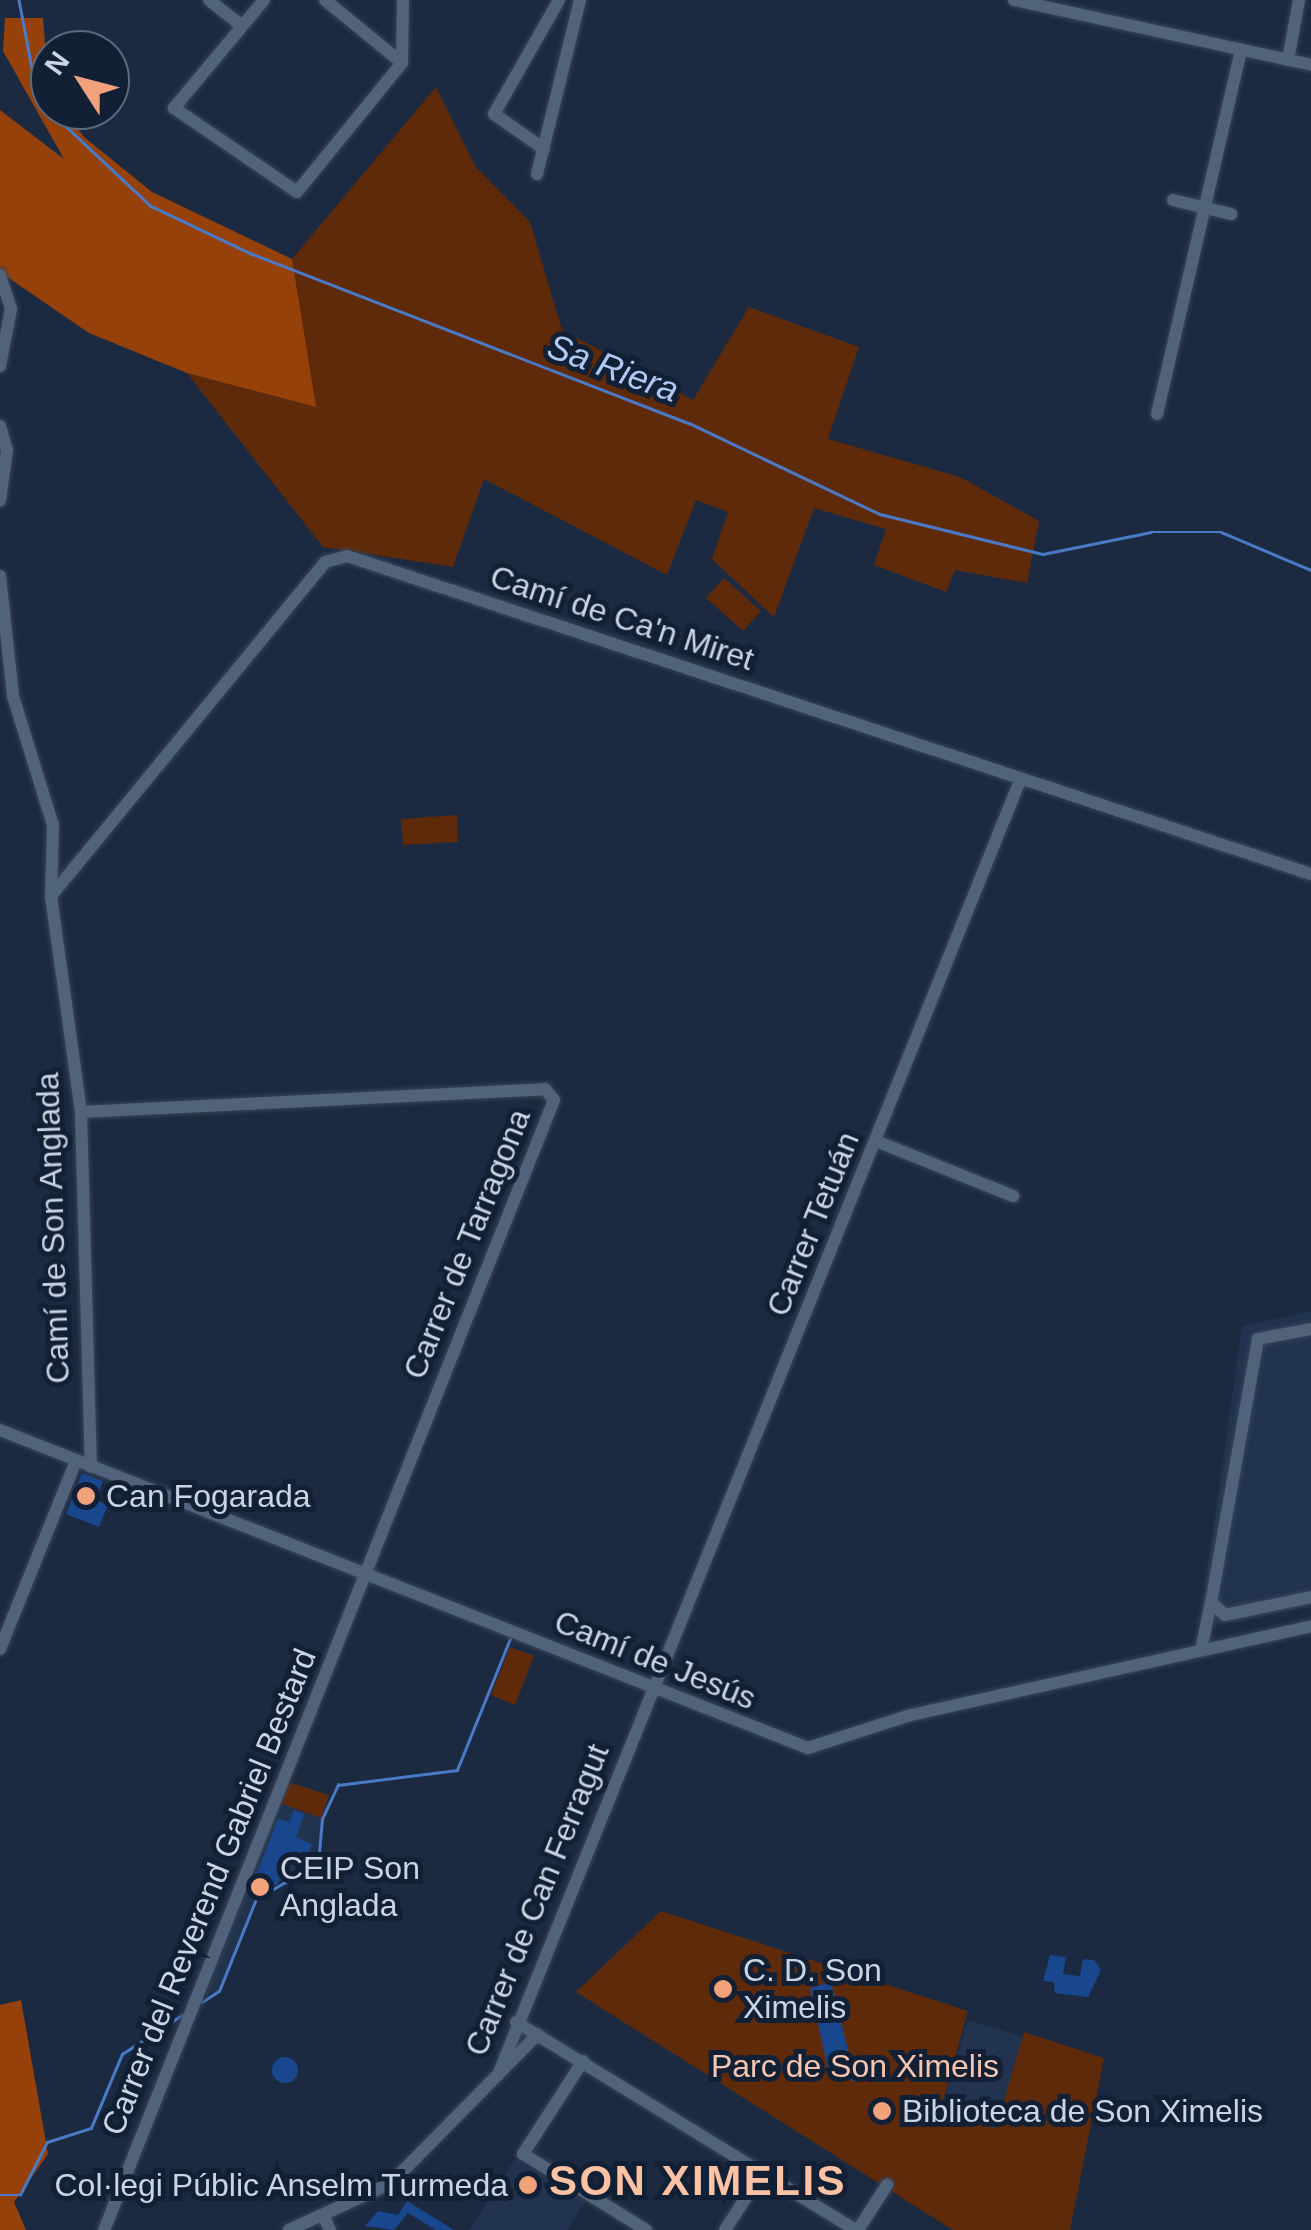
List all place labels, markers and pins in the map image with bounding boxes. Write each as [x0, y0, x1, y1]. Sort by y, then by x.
place label: Can Fogarada [106, 1477, 311, 1515]
marker: Can Fogarada [75, 1485, 97, 1507]
place label: CEIP Son Anglada [280, 1850, 421, 1925]
marker: CEIP Son Anglada [249, 1876, 271, 1898]
place label: C. D. Son Ximelis [743, 1952, 882, 2027]
marker: C. D. Son Ximelis [712, 1978, 734, 2000]
place label: Biblioteca de Son Ximelis [902, 2092, 1263, 2130]
marker: Biblioteca de Son Ximelis [871, 2100, 893, 2122]
place label: Col·legi Públic Anselm Turmeda [52, 2166, 508, 2204]
marker: Col·legi Públic Anselm Turmeda [517, 2174, 539, 2196]

